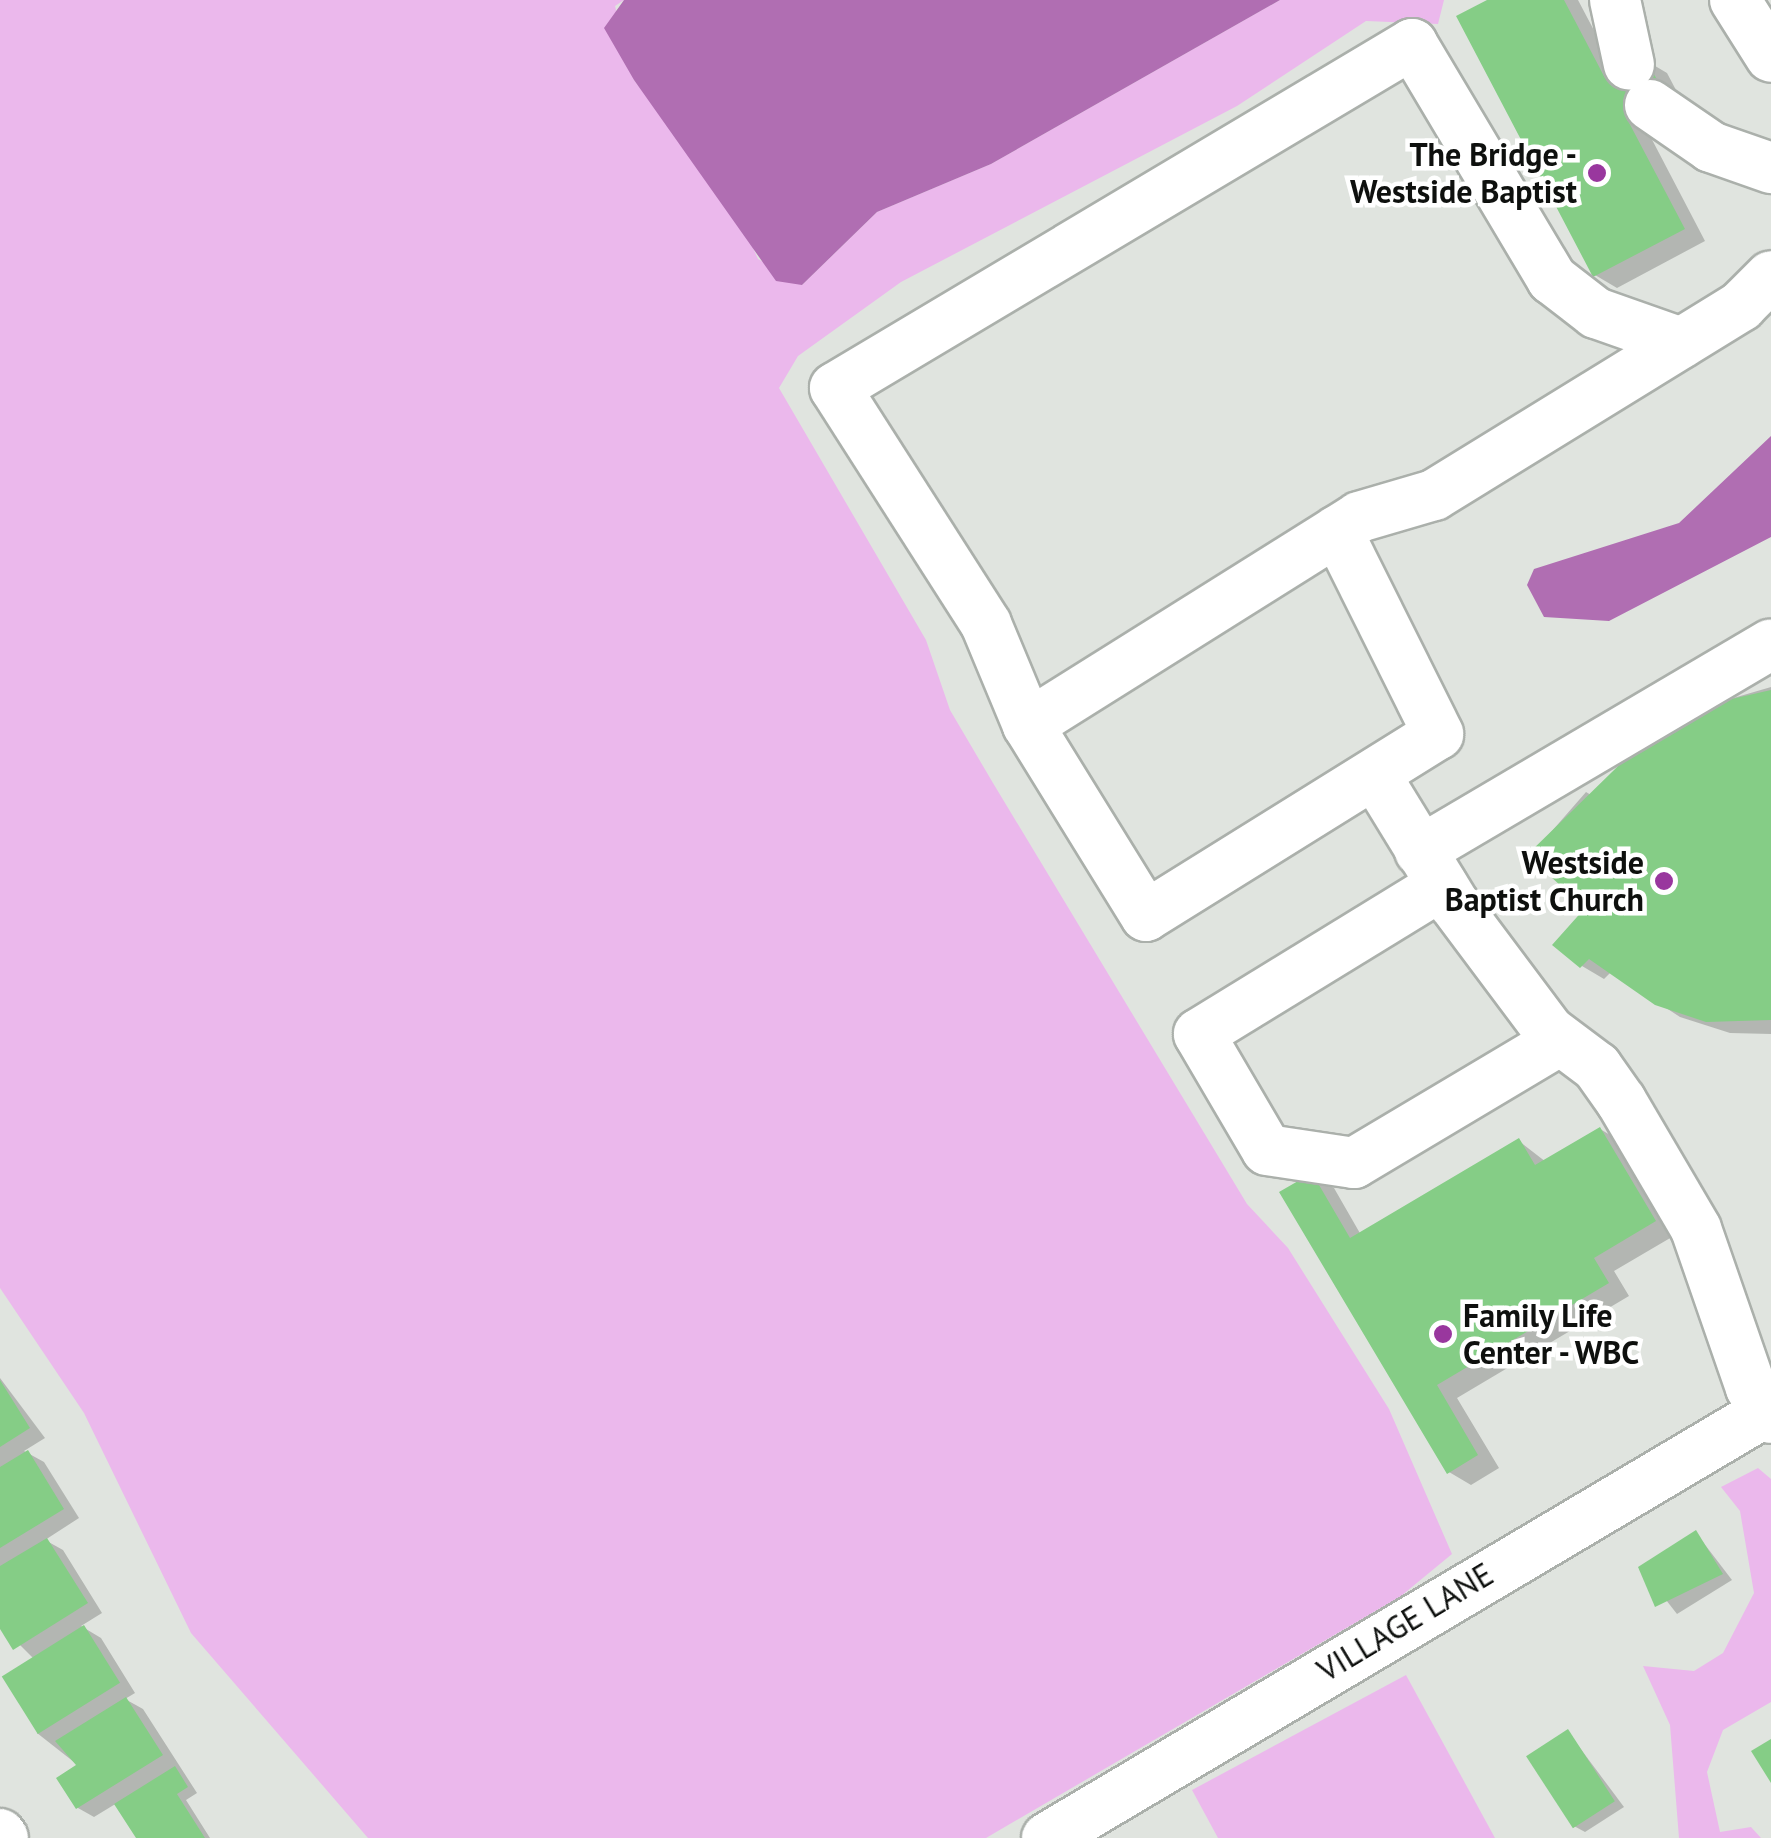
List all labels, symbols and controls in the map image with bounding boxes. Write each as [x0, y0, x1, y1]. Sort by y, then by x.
place label: The Bridge - Westside Baptist [1350, 136, 1577, 211]
marker: The Bridge - Westside Baptist [1586, 162, 1608, 184]
place label: Westside Baptist Church [1444, 844, 1644, 919]
marker: Westside Baptist Church [1653, 870, 1675, 892]
place label: Family Life Center - WBC [1463, 1297, 1644, 1372]
marker: Family Life Center - WBC [1432, 1323, 1454, 1345]
street label: VILLAGE LANE [1310, 1555, 1500, 1689]

